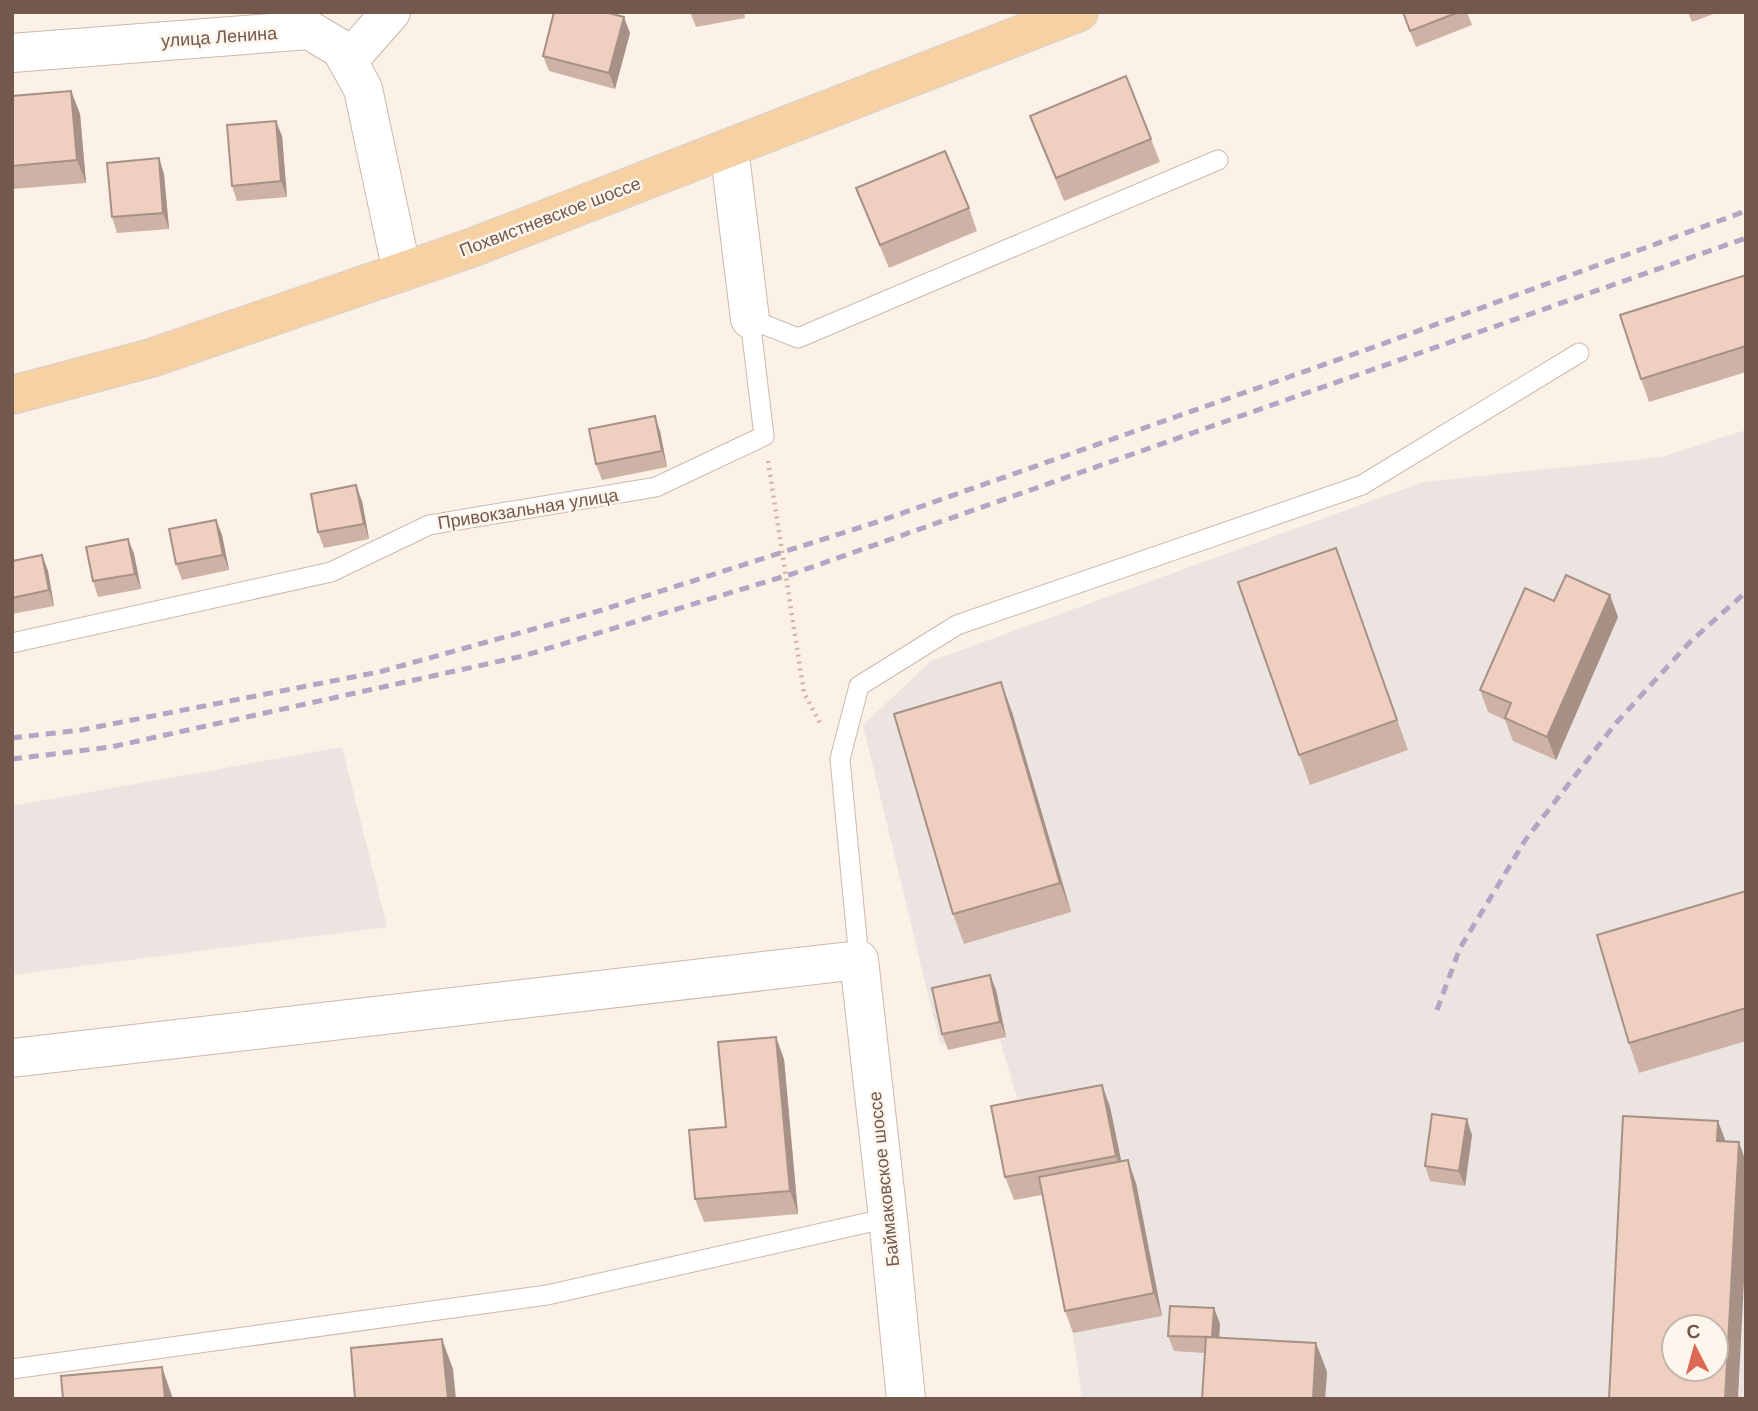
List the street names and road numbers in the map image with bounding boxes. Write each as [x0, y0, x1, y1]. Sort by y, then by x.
street label: улица Ленина [160, 23, 279, 51]
street label: Похвистневское шоссе [457, 173, 643, 261]
street label: Привокзальная улица [436, 485, 621, 533]
street label: Баймаковское шоссе [865, 1090, 903, 1268]

